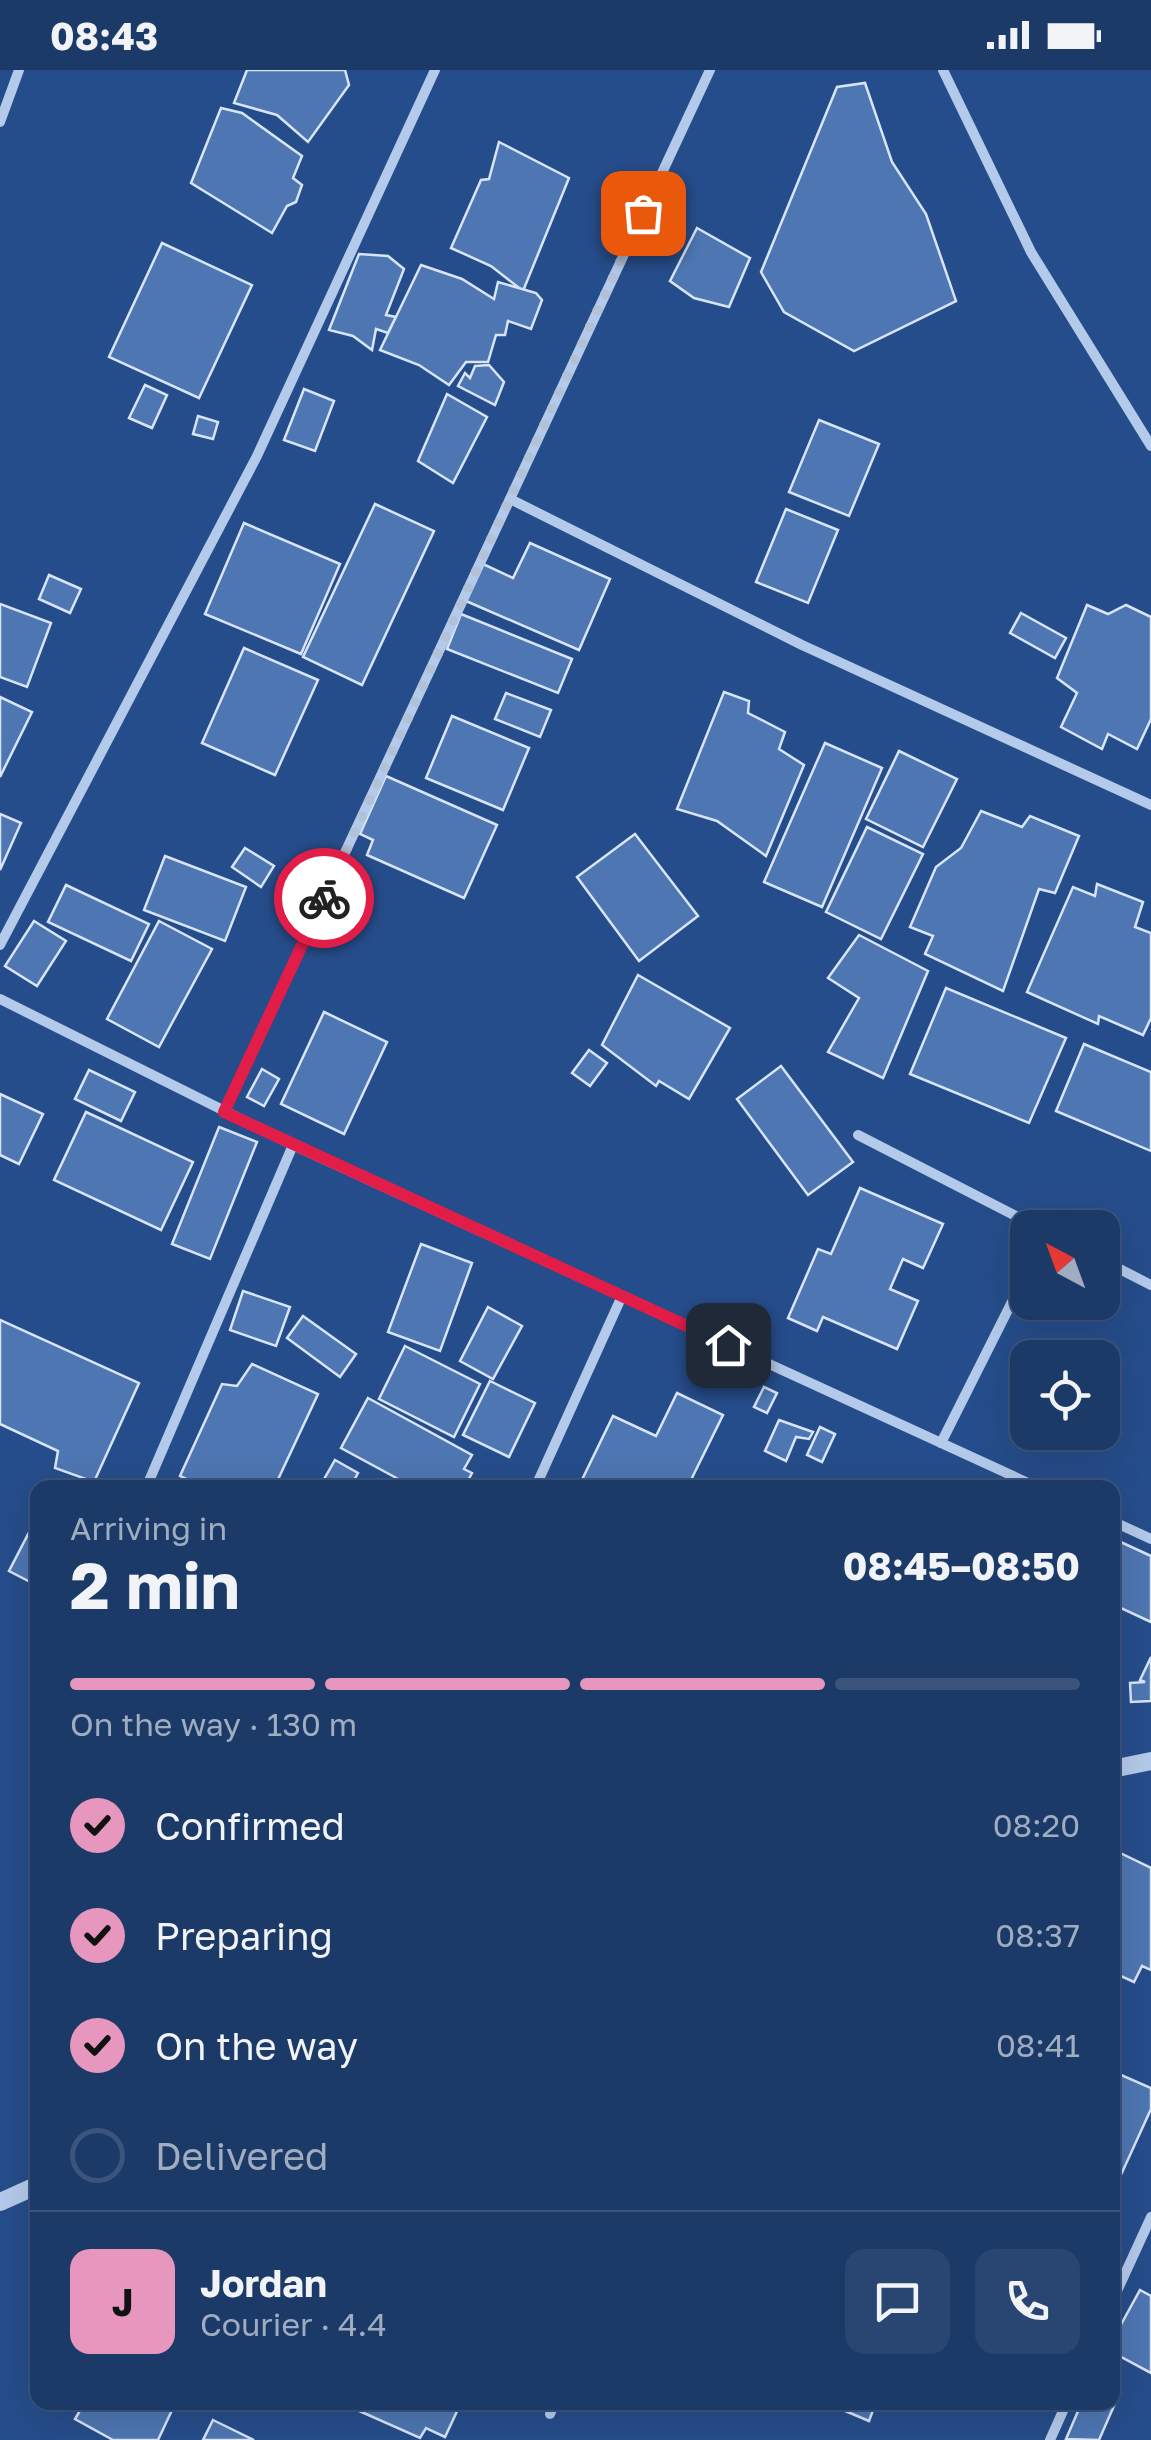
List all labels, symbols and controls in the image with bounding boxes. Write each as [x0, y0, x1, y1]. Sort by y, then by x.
text: 08:43 [50, 13, 158, 58]
pin [601, 171, 686, 256]
icon: bag [616, 186, 671, 241]
courier [274, 848, 374, 948]
icon: bike [297, 871, 352, 926]
north arrow [1010, 1210, 1120, 1320]
map controls [1010, 1210, 1120, 1450]
pin [686, 1303, 771, 1388]
icon: home [701, 1318, 756, 1373]
button: locate [1010, 1340, 1120, 1450]
text: Arriving in [70, 1509, 227, 1547]
text: 08:45–08:50 [843, 1543, 1080, 1588]
text: 2 min [70, 1545, 240, 1623]
text: On the way · 130 m [70, 1705, 357, 1743]
icon: check [70, 1798, 125, 1853]
text: Confirmed [155, 1803, 345, 1848]
text: 08:20 [993, 1806, 1080, 1844]
icon: check [70, 1908, 125, 1963]
text: Preparing [155, 1913, 333, 1958]
text: 08:37 [995, 1916, 1080, 1954]
icon: check [70, 2018, 125, 2073]
text: On the way [155, 2023, 358, 2068]
text: 08:41 [996, 2026, 1080, 2064]
text: Delivered [155, 2133, 328, 2178]
button: chat [845, 2249, 950, 2354]
button: phone [975, 2249, 1080, 2354]
text: Jordan [200, 2260, 327, 2305]
text: J [112, 2279, 133, 2324]
text: Courier · 4.4 [200, 2305, 387, 2343]

